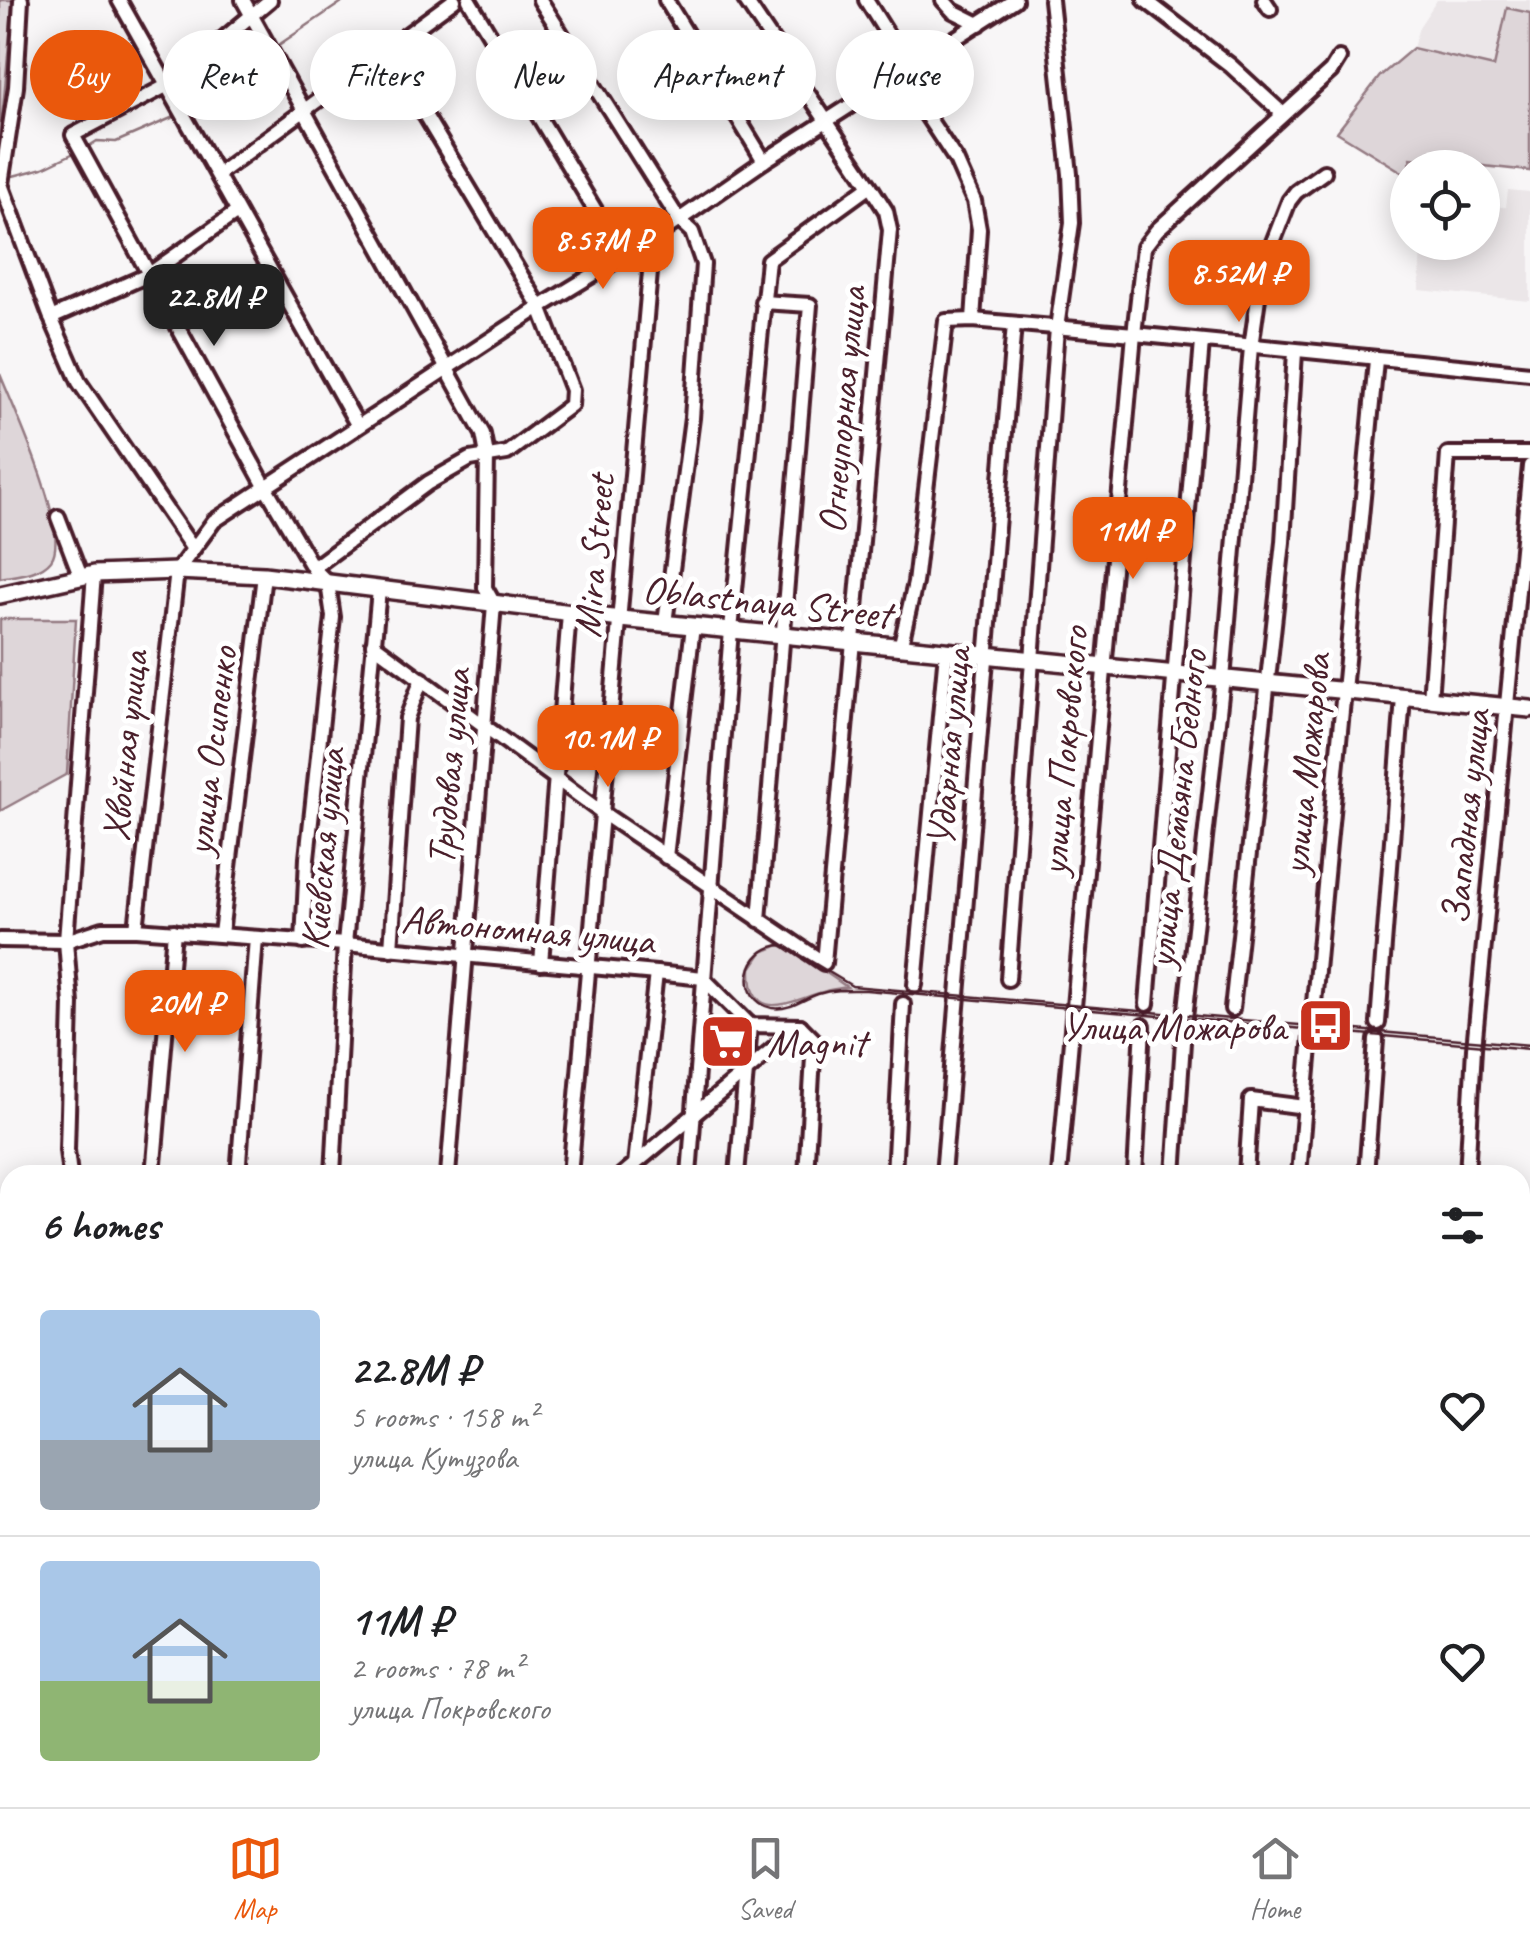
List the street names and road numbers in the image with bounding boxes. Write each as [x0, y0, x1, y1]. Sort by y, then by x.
street label: Огнеупорная улица [806, 282, 878, 536]
street label: Mira Street [562, 469, 626, 640]
street label: Oblastnaya Street [640, 564, 899, 640]
street label: улица Покровского [1028, 623, 1100, 879]
street label: улица Осипенко [173, 642, 249, 860]
street label: Ударная улица [915, 642, 983, 849]
street label: Хвойная улица [90, 646, 160, 844]
street label: улица Демьяна Бедного [1135, 646, 1219, 972]
street label: улица Можарова [1269, 649, 1343, 879]
street label: Трудовая улица [416, 664, 483, 867]
street label: Западная улица [1430, 705, 1502, 927]
street label: Киевская улица [289, 744, 357, 952]
street label: Автономная улица [399, 894, 659, 966]

